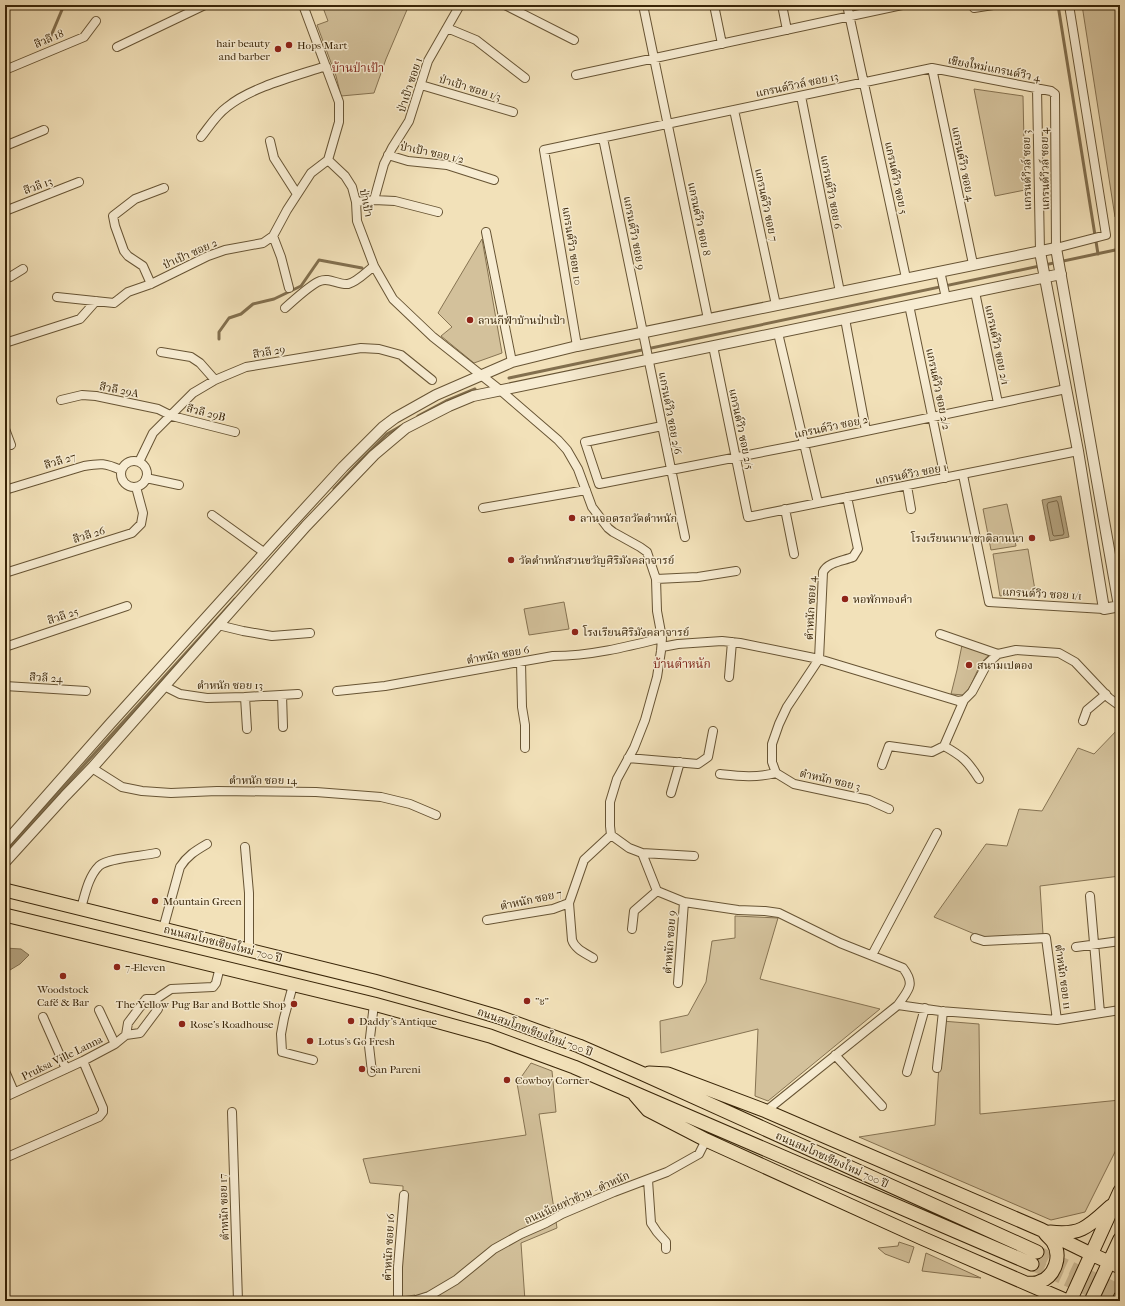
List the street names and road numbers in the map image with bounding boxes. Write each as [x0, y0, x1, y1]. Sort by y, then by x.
street label: สีวลี 18 [32, 27, 66, 51]
street label: เชียงใหม่แกรนด์วิว 4 [947, 53, 1042, 84]
street label: ป่าเป้า ซอย 1 [395, 56, 425, 114]
street label: แกรนด์วิวล์ ซอย 13 [754, 70, 840, 100]
street label: ป่าเป้า ซอย 1/3 [437, 72, 503, 104]
street label: แกรนด์วิว ซอย 4 [949, 126, 977, 203]
street label: แกรนด์วิวล์ ซอย 4 [1038, 127, 1052, 210]
street label: แกรนด์วิวล์ ซอย 3 [1020, 130, 1034, 210]
street label: ป่าเป้า ซอย 1/2 [399, 140, 466, 166]
street label: แกรนด์วิว ซอย 5 [882, 140, 910, 216]
street label: แกรนด์วิว ซอย 6 [817, 154, 845, 230]
street label: แกรนด์วิว ซอย 7 [752, 167, 780, 243]
street label: สีวลี 13 [22, 175, 54, 197]
street label: แกรนด์วิว ซอย 8 [685, 181, 713, 257]
street label: ป่าเป้า [357, 188, 375, 218]
street label: แกรนด์วิว ซอย 9 [620, 195, 648, 271]
street label: แกรนด์วิว ซอย 10 [559, 206, 585, 286]
street label: ป่าเป้า ซอย 2 [161, 236, 220, 272]
street label: แกรนด์วิว ซอย 2/1 [982, 304, 1012, 386]
street label: สีวลี 29 [252, 343, 287, 361]
street label: แกรนด์วิว ซอย 2/2 [923, 347, 953, 431]
street label: แกรนด์วิว ซอย 2/6 [656, 371, 684, 455]
street label: สีวลี 29A [98, 380, 141, 400]
street label: แกรนด์วิว ซอย 2/5 [726, 387, 756, 471]
street label: สีวลี 29B [185, 402, 227, 424]
street label: แกรนด์วิว ซอย 2 [793, 413, 869, 441]
street label: สีวลี 27 [43, 450, 77, 472]
street label: แกรนด์วิว ซอย 1 [874, 461, 948, 487]
street label: สีวลี 26 [71, 524, 107, 546]
street label: ตำหนัก ซอย 4 [803, 575, 819, 640]
street label: แกรนด์วิว ซอย 1/1 [1002, 585, 1082, 603]
street label: สีวลี 25 [46, 605, 80, 627]
street label: ตำหนัก ซอย 6 [466, 643, 530, 667]
street label: สีวลี 24 [29, 671, 64, 685]
street label: ตำหนัก ซอย 13 [197, 679, 263, 692]
street label: ตำหนัก ซอย 3 [798, 767, 862, 793]
street label: ตำหนัก ซอย 14 [229, 774, 298, 787]
street label: ตำหนัก ซอย 7 [499, 887, 563, 913]
street label: ตำหนัก ซอย 9 [661, 910, 679, 974]
street label: ถนนสมโภชเชียงใหม่ 700 ปี [162, 922, 284, 965]
street label: ตำหนัก ซอย 11 [1052, 944, 1074, 1010]
street label: ถนนสมโภชเชียงใหม่ 700 ปี [475, 1004, 595, 1059]
street label: Pruksa Ville Lanna [19, 1032, 105, 1083]
street label: ถนนสมโภชเชียงใหม่ 700 ปี [774, 1128, 891, 1191]
street label: ถนนน้อยท่าข้าม - ตำหนัก [522, 1169, 632, 1227]
street label: ตำหนัก ซอย 17 [216, 1173, 232, 1241]
street label: ตำหนัก ซอย 16 [381, 1213, 397, 1281]

